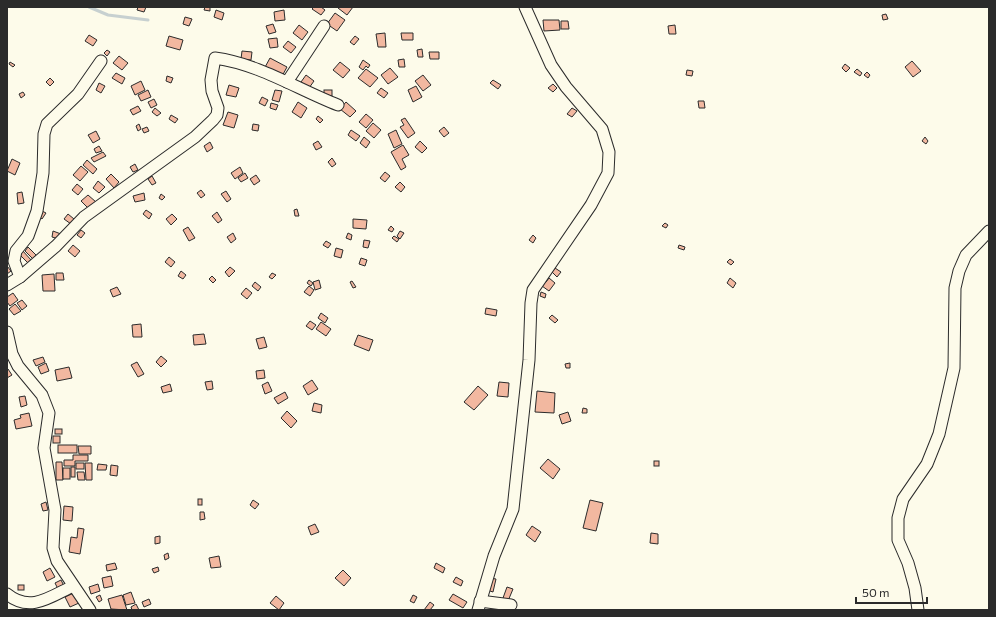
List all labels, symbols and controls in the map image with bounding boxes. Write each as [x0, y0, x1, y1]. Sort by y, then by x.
scale bar [856, 579, 927, 605]
text: 50 m [862, 585, 890, 599]

